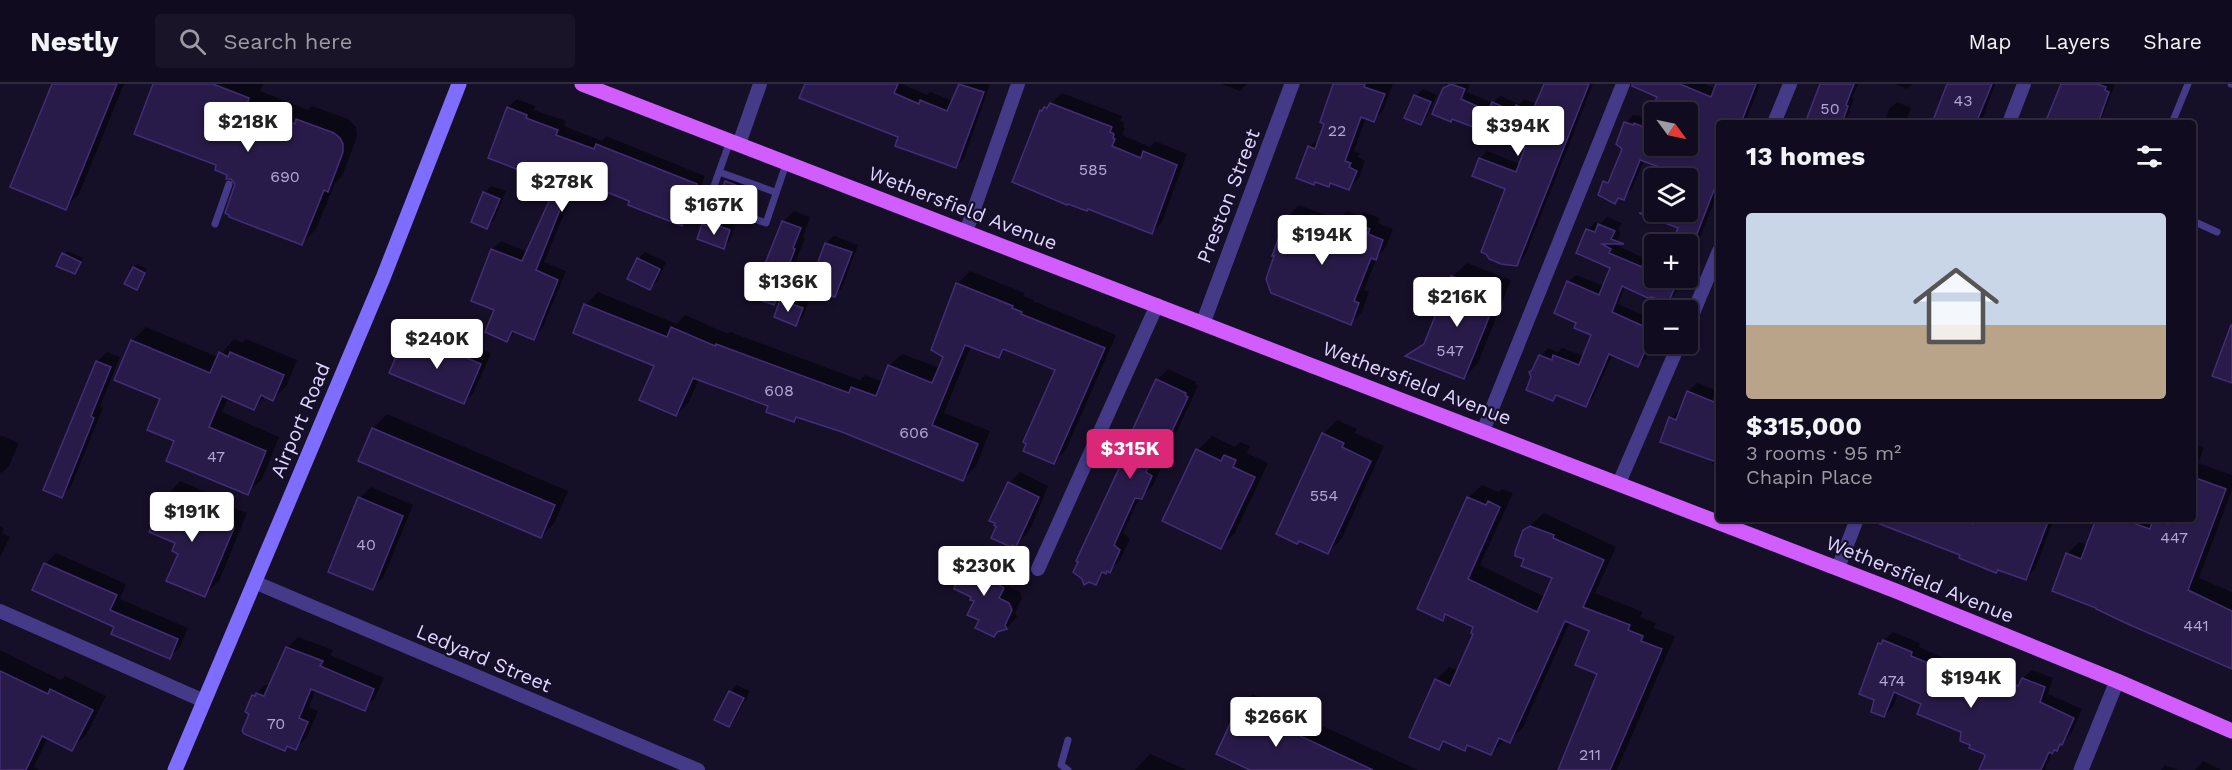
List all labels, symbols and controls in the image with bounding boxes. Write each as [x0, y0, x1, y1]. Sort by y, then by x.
search box [155, 14, 575, 68]
text: Nestly [30, 25, 119, 58]
icon: search [176, 25, 209, 58]
text: Search here [224, 29, 352, 54]
text: Map [1968, 29, 2011, 54]
text: Layers [2044, 29, 2110, 54]
text: Share [2143, 29, 2202, 54]
house number: 43 [1953, 91, 1973, 110]
house number: 50 [1820, 99, 1840, 118]
pin: $218K [206, 102, 290, 153]
north arrow [1644, 102, 1698, 156]
map controls [1644, 102, 1698, 354]
pin: $394K [1476, 106, 1560, 157]
text: $218K [218, 109, 278, 133]
text: $394K [1486, 113, 1550, 137]
house number: 22 [1328, 121, 1346, 140]
street label: Preston Street [1191, 125, 1265, 267]
icon: filters [2133, 140, 2166, 173]
text: 13 homes [1746, 141, 1865, 171]
house number: 585 [1079, 160, 1107, 179]
street label: Wethersfield Avenue [865, 161, 1061, 255]
pin: $278K [520, 162, 604, 213]
house number: 690 [270, 167, 300, 186]
button: layers [1644, 168, 1698, 222]
text: $278K [531, 169, 593, 193]
pin: $167K [672, 185, 756, 236]
text: $167K [684, 192, 744, 216]
pin: $194K [1280, 215, 1364, 266]
text: $194K [1292, 222, 1352, 246]
button: + [1644, 234, 1698, 288]
icon: home [1902, 252, 2010, 360]
pin: $136K [746, 262, 830, 313]
text: $136K [758, 269, 818, 293]
pin: $216K [1415, 277, 1499, 328]
text: $216K [1427, 284, 1487, 308]
button: − [1644, 300, 1698, 354]
pin: $240K [395, 319, 479, 370]
text: $240K [405, 326, 469, 350]
street label: Wethersfield Avenue [1319, 336, 1515, 430]
house number: 547 [1436, 341, 1464, 360]
street label: Airport Road [265, 359, 335, 481]
house number: 608 [764, 381, 794, 400]
text: $315,000 [1746, 411, 1862, 441]
house number: 606 [899, 423, 929, 442]
pin: $315K [1088, 429, 1172, 480]
text: $315K [1101, 436, 1159, 460]
text: 3 rooms · 95 m² [1746, 441, 1901, 465]
house number: 47 [207, 447, 225, 466]
text: Chapin Place [1746, 465, 1873, 489]
house number: 554 [1310, 486, 1338, 505]
pin: $191K [150, 492, 234, 543]
text: $191K [164, 499, 220, 523]
house number: 447 [2160, 528, 2188, 547]
street label: Wethersfield Avenue [1823, 530, 2017, 628]
house number: 40 [356, 535, 376, 554]
pin: $230K [942, 546, 1026, 597]
text: $230K [952, 553, 1016, 577]
house number: 441 [2183, 616, 2209, 635]
street label: Ledyard Street [413, 619, 556, 698]
pin: $194K [1929, 658, 2013, 709]
text: $194K [1941, 665, 2001, 689]
house number: 474 [1879, 671, 1906, 690]
pin: $266K [1234, 697, 1318, 748]
text: $266K [1244, 704, 1308, 728]
house number: 70 [267, 714, 285, 733]
house number: 211 [1579, 745, 1601, 764]

